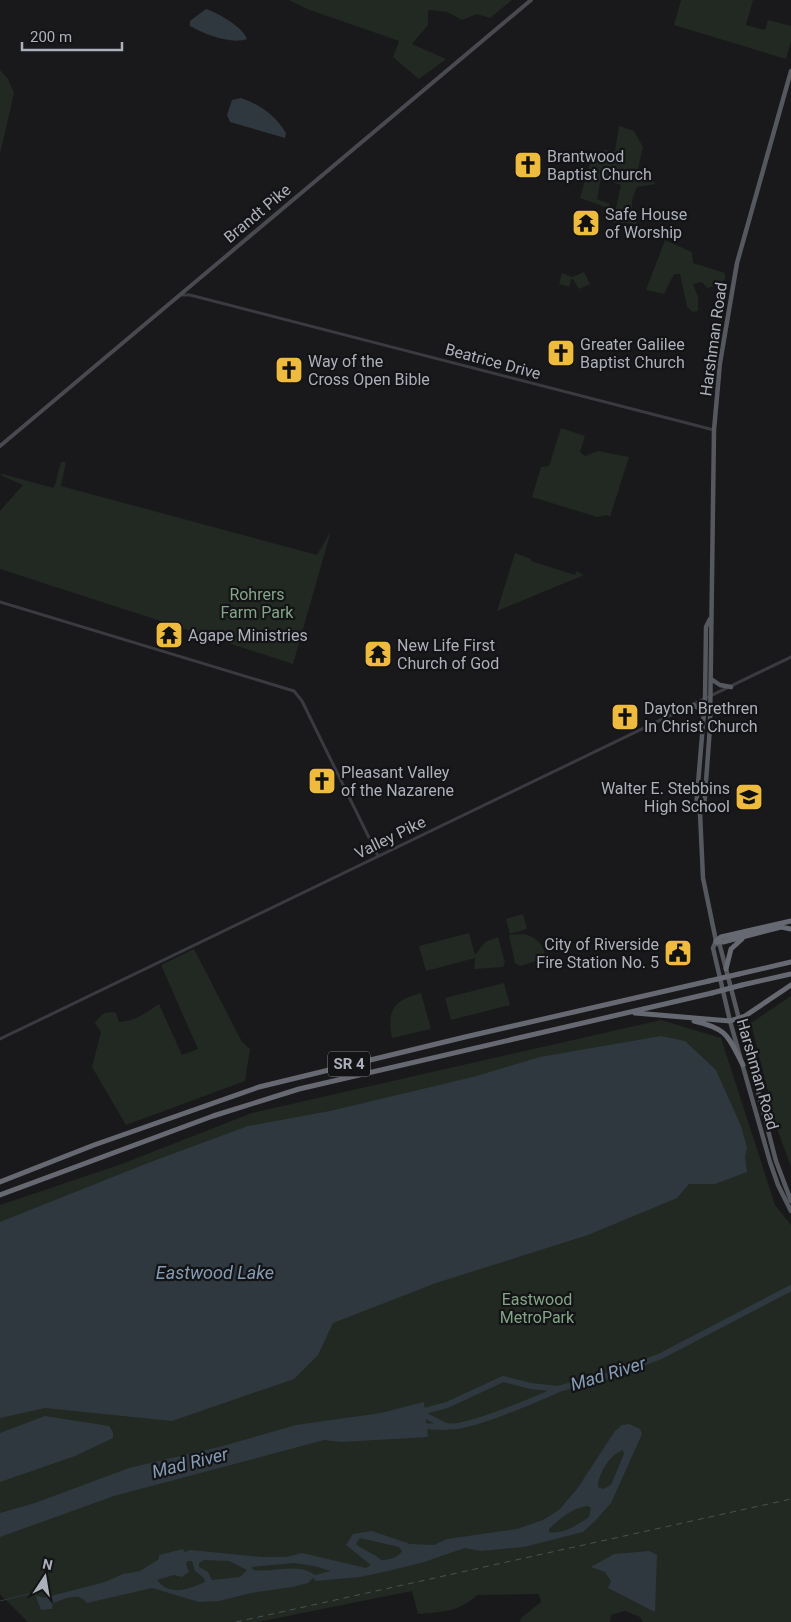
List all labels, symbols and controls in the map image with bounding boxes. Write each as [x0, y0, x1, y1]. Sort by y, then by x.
scale bar [22, 20, 122, 52]
text: 200 m [30, 28, 72, 46]
place label: Brantwood Baptist Church [547, 147, 652, 184]
church icon: Brantwood Baptist Church [513, 150, 543, 180]
street label: Brandt Pike [220, 180, 295, 247]
place label: Safe House of Worship [605, 205, 687, 242]
temple icon: Safe House of Worship [571, 208, 601, 238]
street label: Harshman Road [696, 281, 731, 397]
place label: Greater Galilee Baptist Church [580, 335, 685, 372]
church icon: Greater Galilee Baptist Church [546, 338, 576, 368]
street label: Beatrice Drive [443, 340, 543, 383]
place label: Way of the Cross Open Bible [308, 352, 430, 389]
church icon: Way of the Cross Open Bible [274, 355, 304, 385]
park label: Rohrers Farm Park [221, 585, 294, 622]
temple icon: Agape Ministries [154, 620, 184, 650]
place label: Agape Ministries [188, 626, 308, 645]
place label: New Life First Church of God [397, 636, 499, 673]
temple icon: New Life First Church of God [363, 639, 393, 669]
place label: Dayton Brethren In Christ Church [644, 699, 758, 736]
church icon: Dayton Brethren In Christ Church [610, 702, 640, 732]
place label: Pleasant Valley of the Nazarene [341, 763, 454, 800]
church icon: Pleasant Valley of the Nazarene [307, 766, 337, 796]
place label: Walter E. Stebbins High School [601, 779, 730, 816]
school or university icon: Walter E. Stebbins High School [734, 782, 764, 812]
street label: Valley Pike [352, 812, 429, 863]
place label: City of Riverside Fire Station No. 5 [536, 935, 659, 972]
public building icon: City of Riverside Fire Station No. 5 [663, 938, 693, 968]
street label: Harshman Road [733, 1016, 782, 1132]
road number: SR 4 [328, 1052, 370, 1076]
water label: Eastwood Lake [156, 1262, 274, 1283]
park label: Eastwood MetroPark [500, 1290, 575, 1327]
water label: Mad River [568, 1352, 649, 1395]
water label: Mad River [150, 1443, 231, 1482]
north arrow [20, 1552, 70, 1602]
text: N [41, 1555, 54, 1573]

